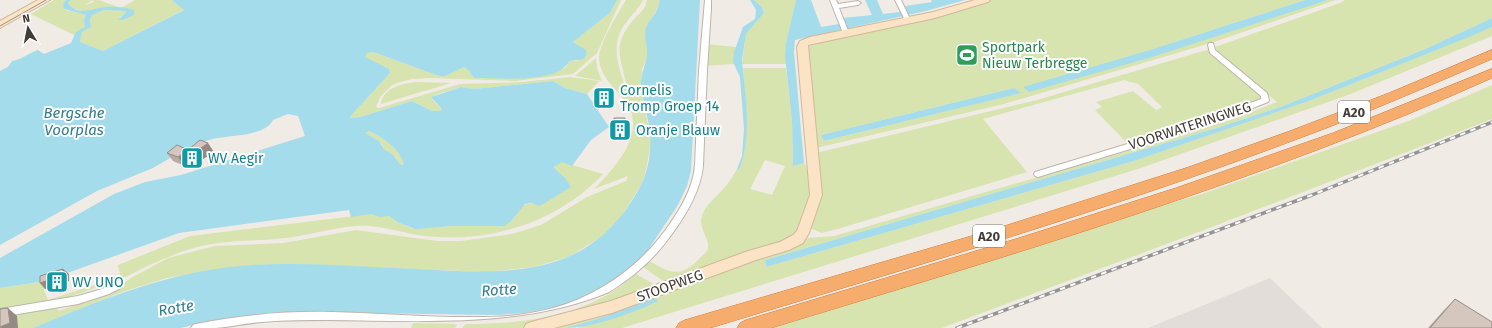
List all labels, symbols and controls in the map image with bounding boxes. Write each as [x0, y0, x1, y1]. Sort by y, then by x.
north arrow [8, 8, 48, 48]
text: N [22, 12, 31, 26]
place label: Sportpark Nieuw Terbregge [982, 39, 1087, 72]
sports icon: Sportpark Nieuw Terbregge [954, 42, 980, 68]
place label: Cornelis Tromp Groep 14 [620, 82, 720, 115]
building icon: Cornelis Tromp Groep 14 [591, 85, 617, 111]
street label: VOORWATERINGWEG [1127, 98, 1253, 154]
road number: A20 [1338, 101, 1370, 123]
water label: Bergsche Voorplas [43, 104, 105, 139]
building icon: Oranje Blauw [607, 117, 633, 143]
place label: Oranje Blauw [636, 122, 720, 139]
building icon: WV Aegir [179, 145, 205, 171]
place label: WV Aegir [208, 150, 264, 167]
road number: A20 [973, 225, 1005, 247]
street label: STOOPWEG [635, 266, 705, 306]
building icon: WV UNO [44, 269, 70, 295]
place label: WV UNO [72, 274, 124, 291]
water label: Rotte [481, 280, 518, 300]
water label: Rotte [157, 296, 195, 320]

